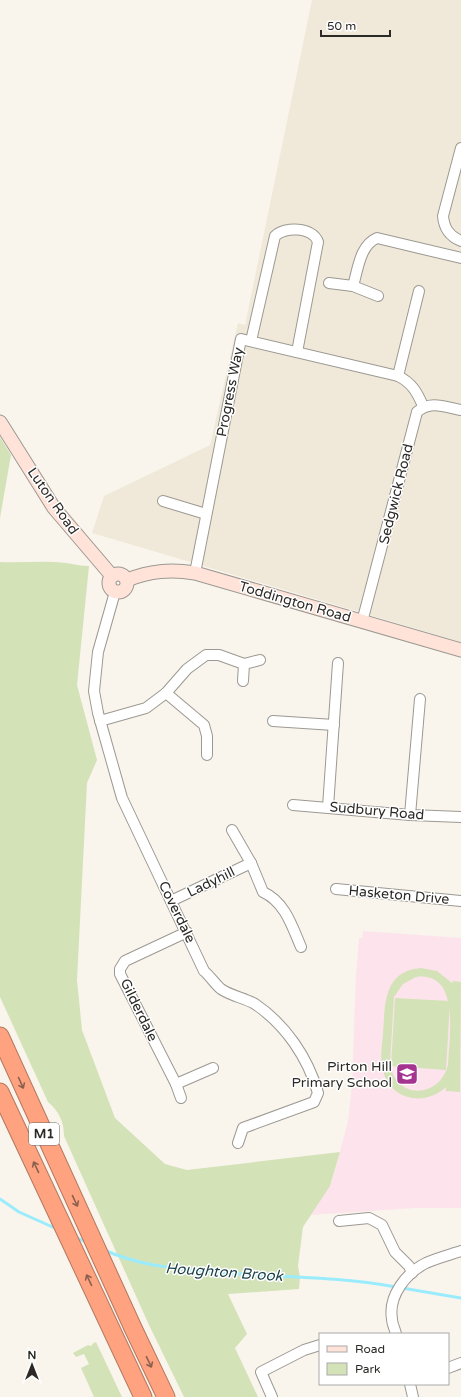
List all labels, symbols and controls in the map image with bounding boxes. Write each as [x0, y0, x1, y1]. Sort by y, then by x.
scale bar [321, 12, 390, 38]
text: 50 m [327, 19, 356, 33]
street label: Progress Way [213, 345, 247, 438]
street label: Sedgwick Road [375, 442, 417, 546]
street label: Luton Road [24, 464, 82, 538]
street label: Toddington Road [237, 578, 353, 626]
street label: Sudbury Road [329, 798, 425, 824]
street label: Ladyhill [184, 863, 238, 901]
street label: Coverdale [155, 878, 199, 946]
street label: Hasketon Drive [348, 882, 450, 908]
street label: Gilderdale [117, 976, 161, 1044]
place label: Pirton Hill Primary School [291, 1058, 392, 1091]
school or university icon: Pirton Hill Primary School [394, 1061, 420, 1087]
one-way arrow [18, 1076, 25, 1088]
road number: M1 [29, 1123, 59, 1145]
one-way arrow [32, 1161, 39, 1173]
one-way arrow [72, 1195, 79, 1207]
water label: Houghton Brook [165, 1259, 285, 1285]
one-way arrow [84, 1274, 92, 1286]
legend [319, 1333, 449, 1385]
text: Road [355, 1342, 385, 1356]
north arrow [12, 1345, 52, 1385]
text: N [28, 1349, 36, 1362]
one-way arrow [146, 1356, 153, 1368]
text: Park [355, 1362, 381, 1376]

